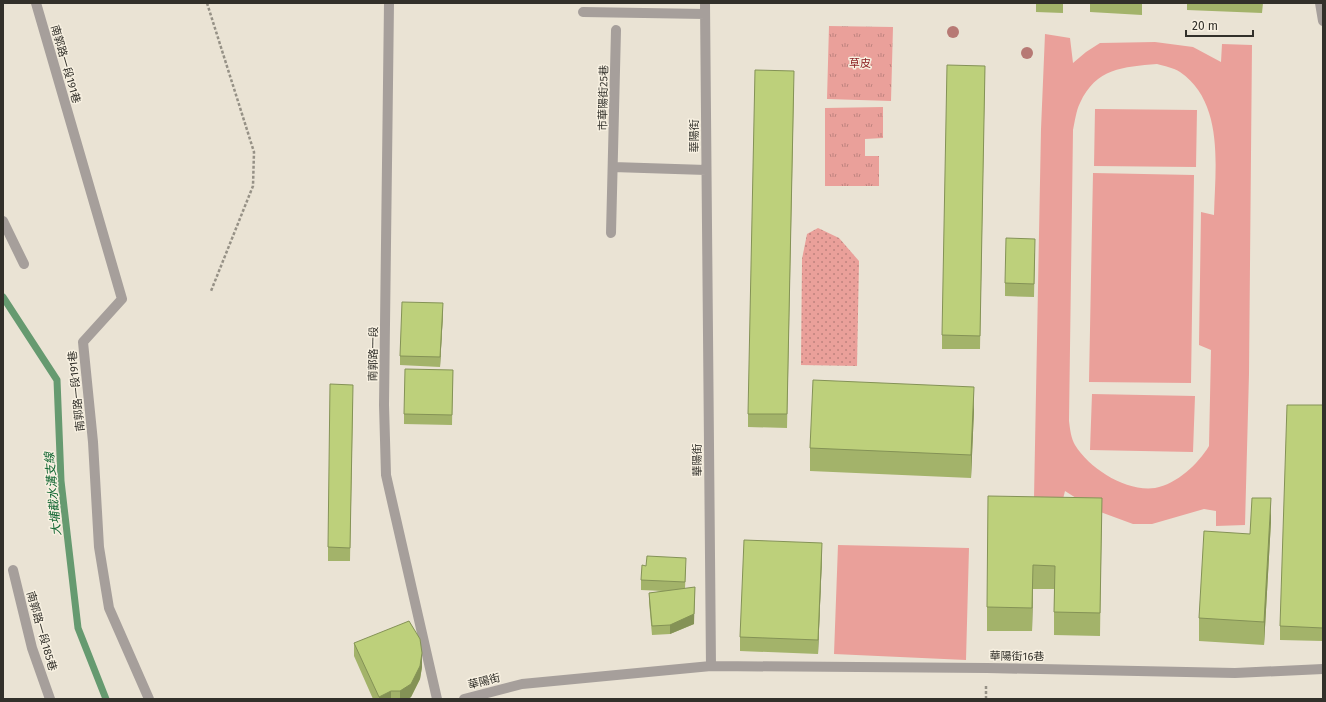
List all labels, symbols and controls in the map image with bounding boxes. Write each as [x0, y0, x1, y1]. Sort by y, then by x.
scale bar [1186, 12, 1253, 38]
text: 20 m [1192, 19, 1218, 33]
street label: 南郭路一段191巷 [48, 23, 83, 105]
park label: 草皮 [849, 57, 871, 70]
street label: 市華陽街25巷 [596, 65, 611, 131]
street label: 華陽街 [688, 120, 701, 153]
street label: 南郭路一段 [367, 326, 380, 382]
street label: 南郭路一段191巷 [66, 350, 87, 432]
street label: 華陽街 [691, 443, 704, 477]
water label: 大埔截水溝支線 [42, 450, 64, 536]
street label: 南郭路一段185巷 [24, 590, 59, 673]
street label: 華陽街16巷 [990, 650, 1044, 663]
street label: 華陽街 [467, 671, 502, 692]

